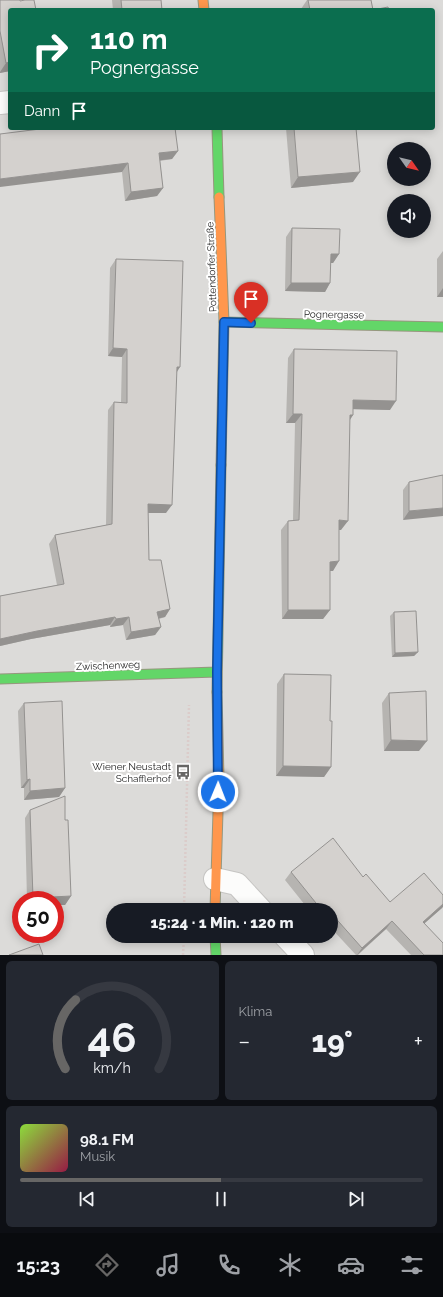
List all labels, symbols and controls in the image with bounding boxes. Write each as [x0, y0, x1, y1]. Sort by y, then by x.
text: 110 m [90, 23, 168, 56]
icon: right [24, 24, 76, 76]
text: Pognergasse [90, 57, 199, 78]
icon: arrive [68, 100, 90, 122]
text: Dann [24, 102, 60, 120]
north arrow [387, 142, 431, 186]
map controls [387, 142, 431, 238]
button: sound [387, 194, 431, 238]
street label: Pottendorfer Straße [204, 221, 219, 312]
pin [234, 282, 268, 323]
icon: arrive [240, 288, 262, 310]
street label: Pognergasse [304, 308, 364, 321]
street label: Zwischenweg [76, 659, 140, 672]
place label: Wiener Neustadt Schafflerhof [92, 761, 172, 784]
bus stop icon: Wiener Neustadt Schafflerhof [174, 763, 192, 781]
position arrow [197, 771, 239, 813]
speed limit sign: 50 [12, 891, 64, 943]
text: 15:24 · 1 Min. · 120 m [151, 914, 293, 932]
text: Klima [239, 1004, 272, 1019]
text: 46 [88, 1012, 137, 1061]
text: 19° [312, 1024, 353, 1059]
text: − [239, 1028, 250, 1054]
text: + [414, 1028, 423, 1054]
text: km/h [93, 1059, 131, 1075]
text: 98.1 FM [80, 1131, 134, 1149]
text: Musik [80, 1149, 115, 1164]
icon: previous [76, 1188, 98, 1210]
icon: pause [210, 1188, 232, 1210]
icon: next [345, 1188, 367, 1210]
icon: directions [93, 1251, 121, 1279]
icon: music [154, 1251, 182, 1279]
icon: phone [215, 1251, 243, 1279]
icon: climate [276, 1251, 304, 1279]
icon: car [337, 1251, 365, 1279]
icon: filters [398, 1251, 426, 1279]
text: 15:23 [17, 1255, 60, 1276]

